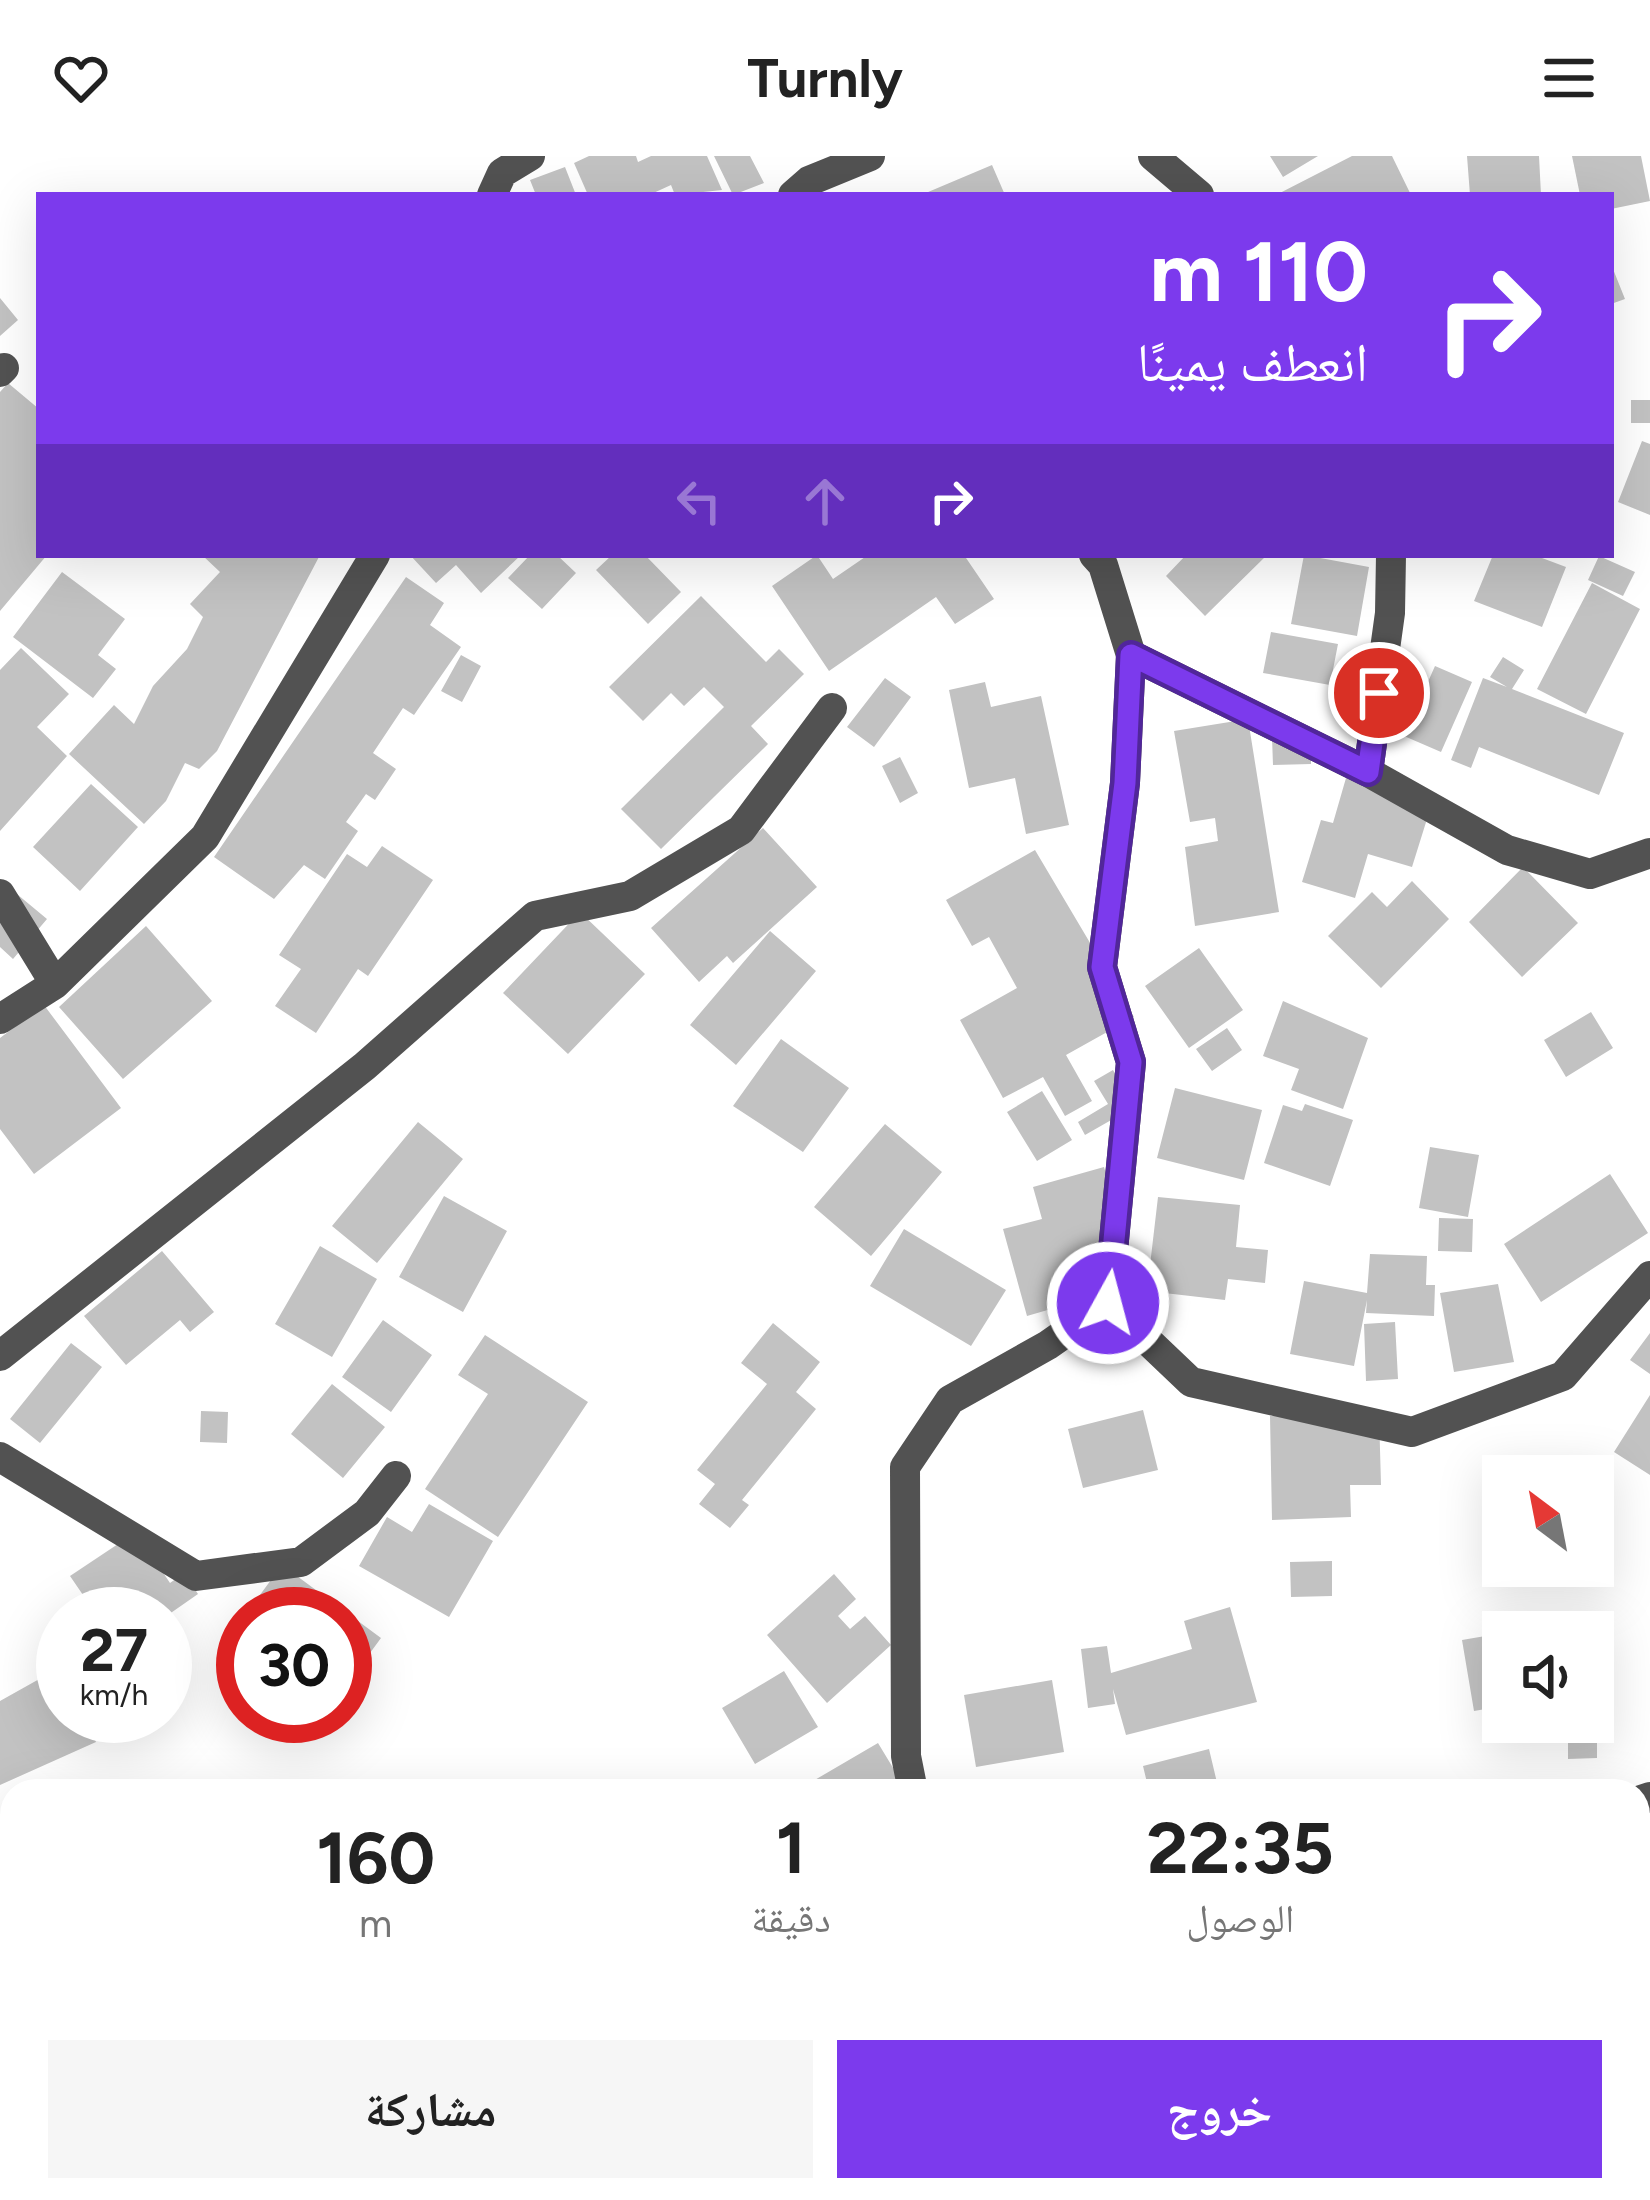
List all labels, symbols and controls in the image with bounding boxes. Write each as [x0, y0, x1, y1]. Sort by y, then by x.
icon: heart [48, 45, 114, 111]
icon: menu [1536, 45, 1602, 111]
text: Turnly [747, 46, 903, 111]
text: 110 m [1149, 221, 1368, 322]
icon: right [1410, 240, 1566, 396]
text: انعطف يمينًا [1137, 330, 1368, 395]
icon: left [666, 468, 732, 534]
icon: ahead [792, 468, 858, 534]
icon: right [918, 468, 984, 534]
pin [1328, 642, 1430, 744]
icon: arrive [1346, 660, 1412, 726]
position arrow [1045, 1240, 1171, 1366]
north arrow [1482, 1455, 1614, 1587]
map controls [1482, 1455, 1614, 1743]
speed limit sign: 30 [216, 1587, 372, 1743]
button: sound [1482, 1611, 1614, 1743]
text: 27 [80, 1614, 148, 1686]
text: km/h [80, 1676, 148, 1713]
text: 1 [776, 1805, 806, 1891]
text: 22:35 [1147, 1805, 1334, 1891]
text: 160 [316, 1815, 435, 1901]
text: دقيقة [751, 1895, 831, 1942]
text: الوصول [1186, 1895, 1294, 1942]
text: m [359, 1900, 392, 1947]
button: مشاركة [48, 2040, 813, 2178]
button: خروج [837, 2040, 1602, 2178]

